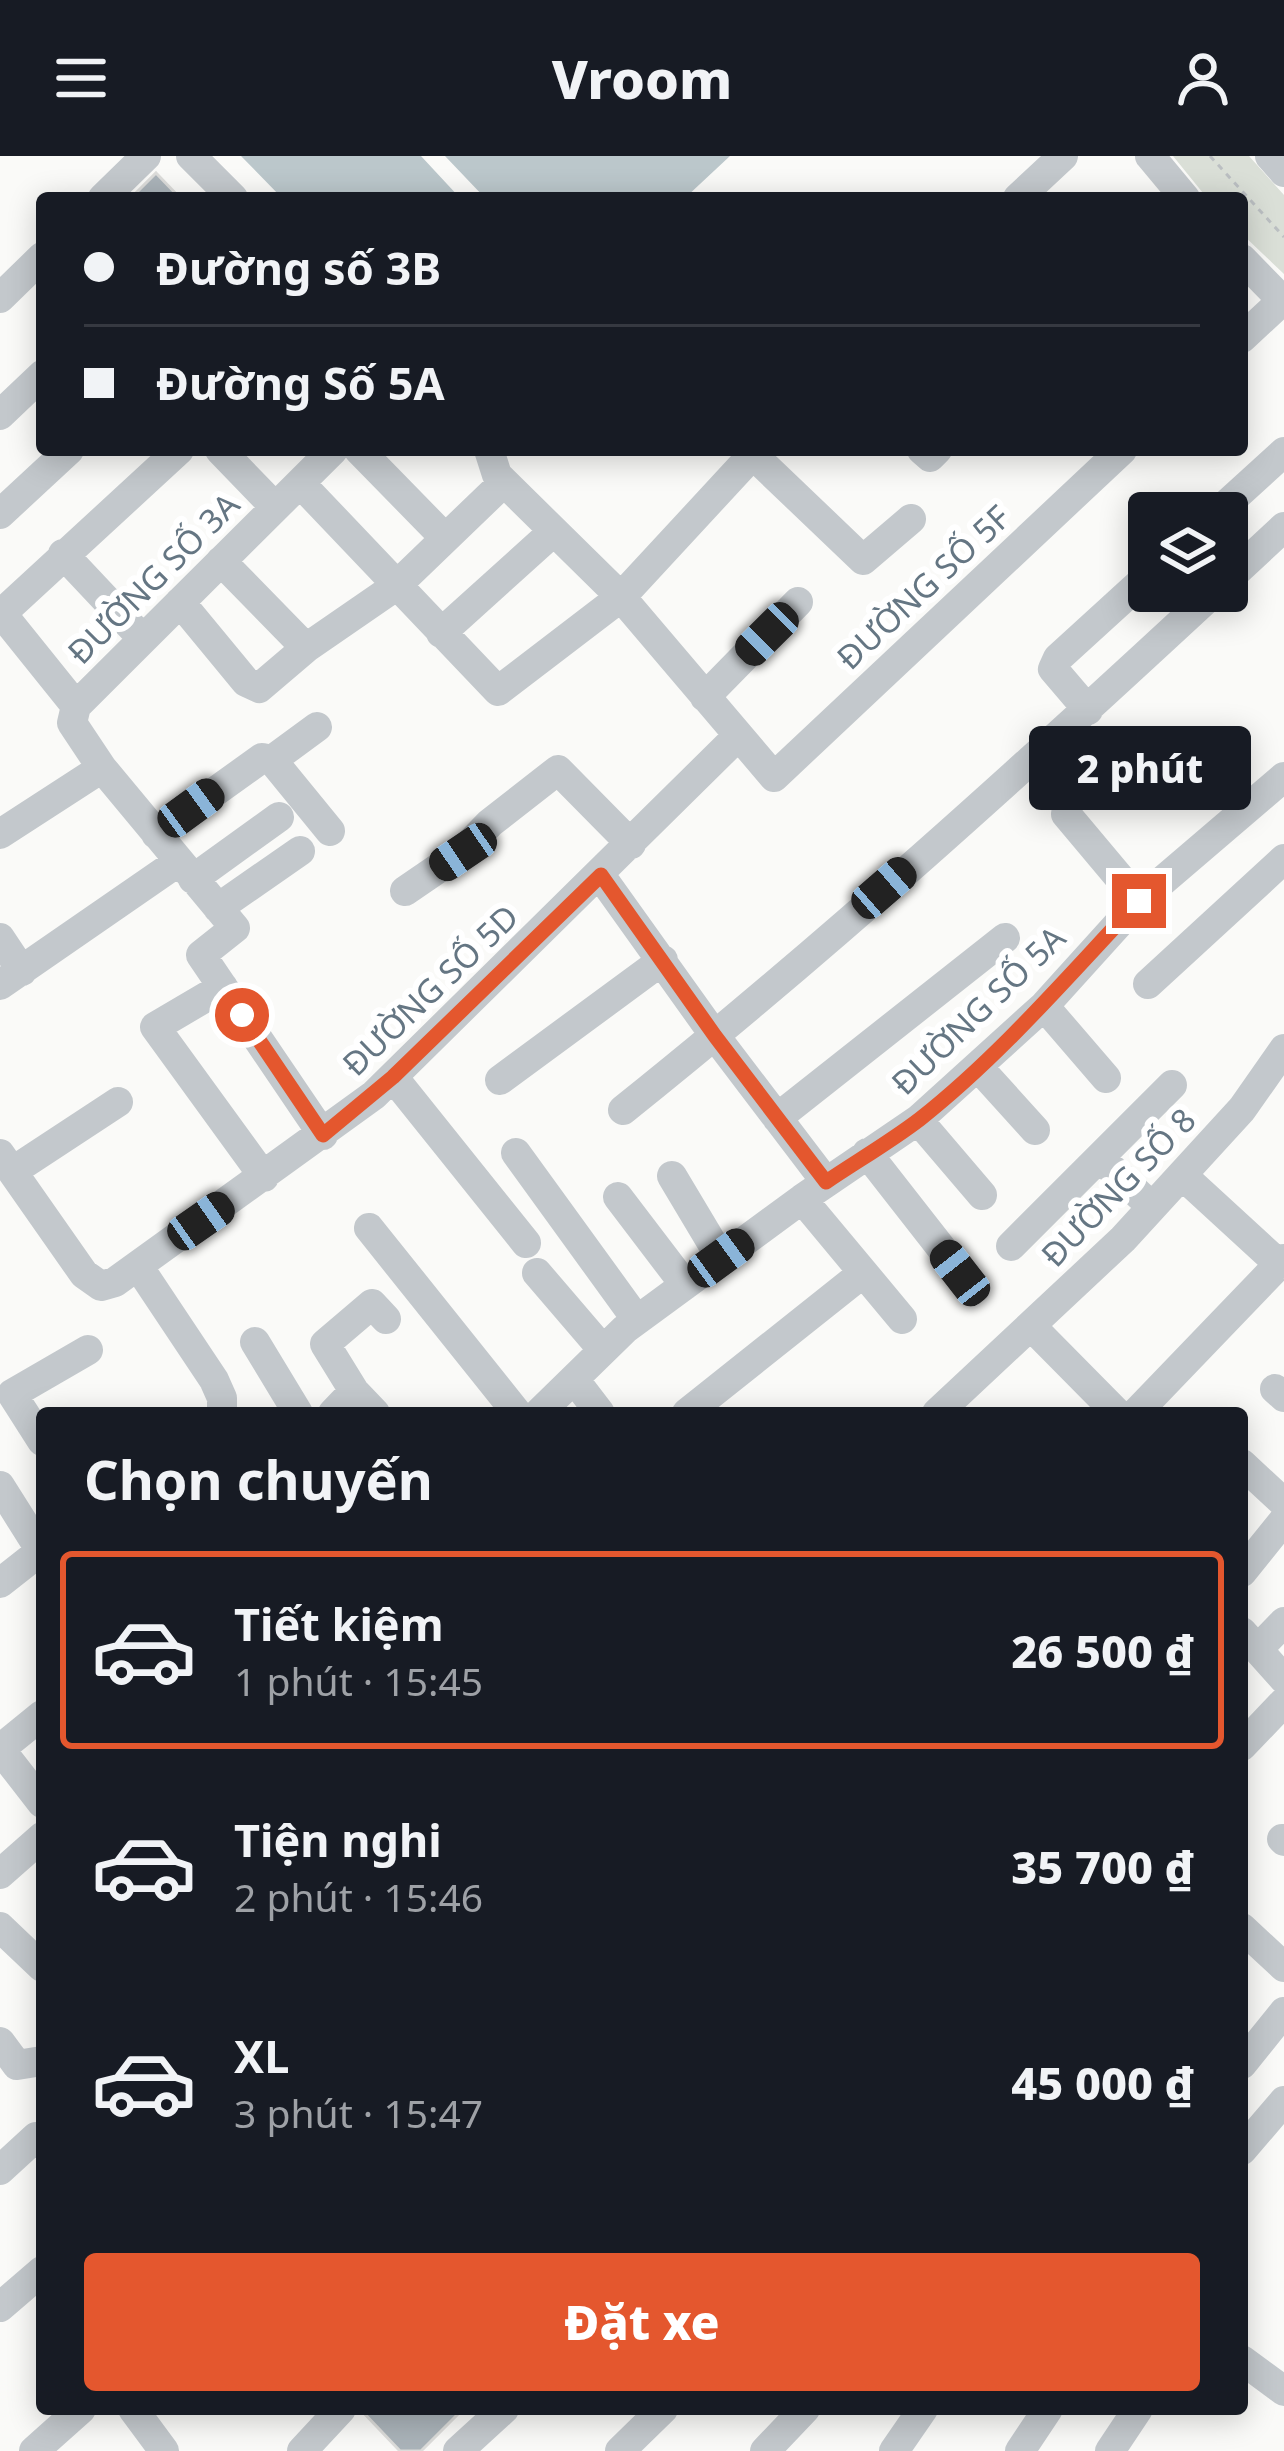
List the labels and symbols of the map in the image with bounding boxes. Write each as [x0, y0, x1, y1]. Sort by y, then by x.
street label: ĐƯỜNG SỐ 3A [57, 482, 249, 674]
street label: ĐƯỜNG SỐ 5F [827, 495, 1019, 679]
car [729, 596, 805, 672]
callout: 2 phút [1028, 727, 1250, 811]
car [151, 772, 231, 844]
car [423, 817, 503, 887]
car [845, 851, 923, 925]
route end [1112, 874, 1166, 928]
street label: ĐƯỜNG SỐ 5D [332, 894, 528, 1086]
street label: ĐƯỜNG SỐ 5A [881, 915, 1075, 1105]
route start [215, 988, 269, 1042]
street label: ĐƯỜNG SỐ 8 [1031, 1098, 1205, 1276]
car [161, 1186, 241, 1256]
car [681, 1222, 761, 1294]
car [924, 1234, 996, 1312]

